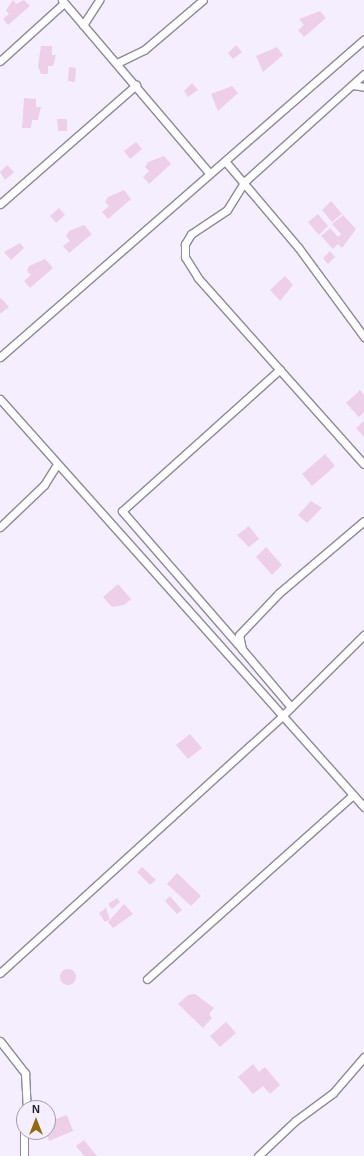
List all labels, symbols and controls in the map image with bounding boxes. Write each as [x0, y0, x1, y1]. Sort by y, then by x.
north arrow [16, 1100, 56, 1140]
text: N [32, 1103, 40, 1115]

